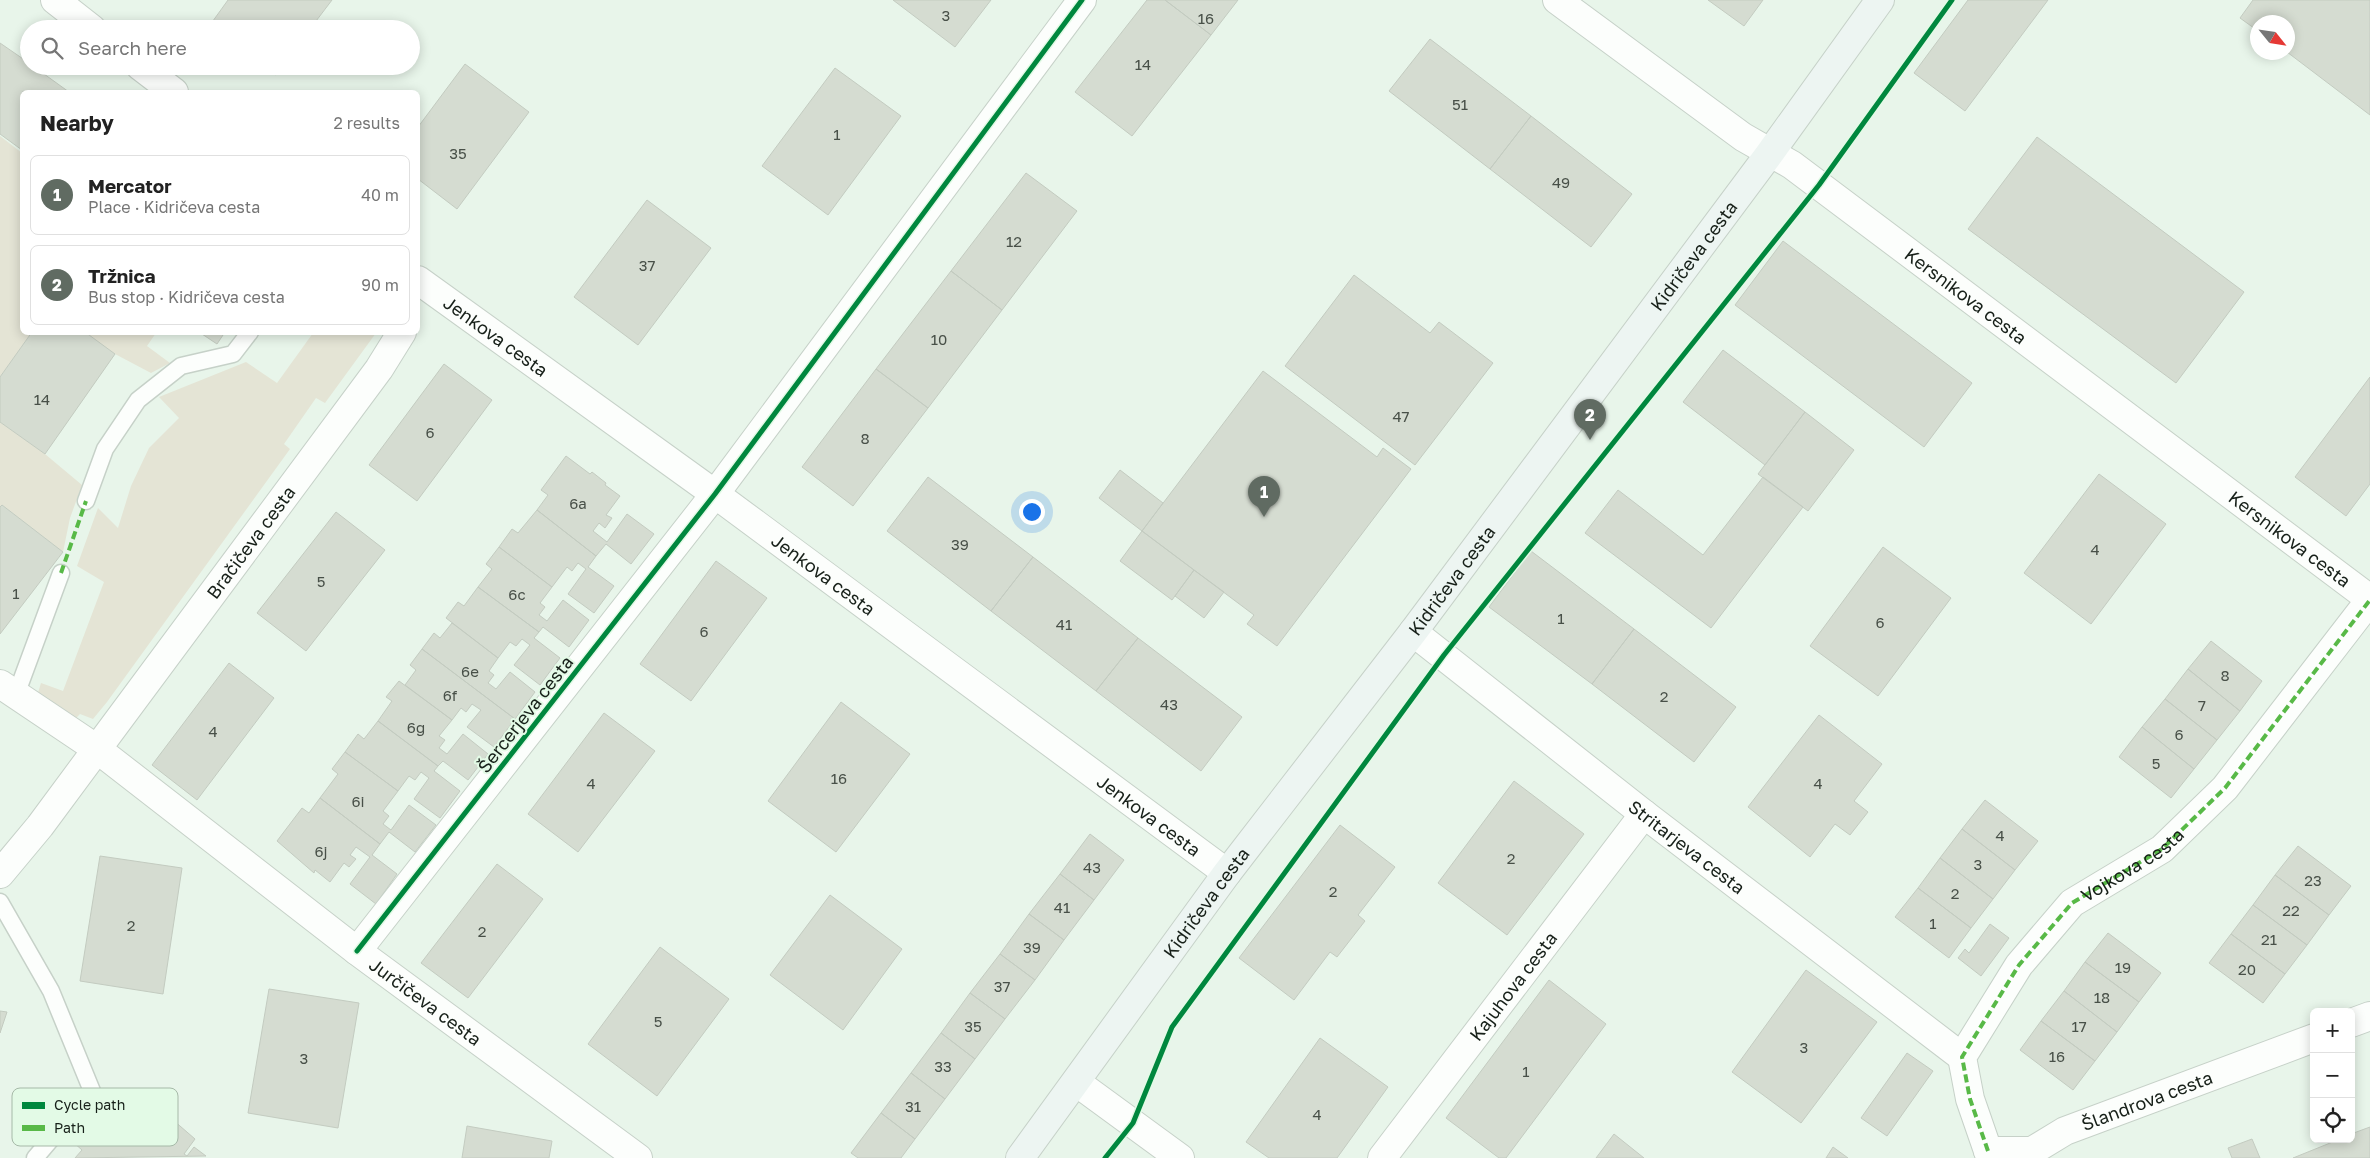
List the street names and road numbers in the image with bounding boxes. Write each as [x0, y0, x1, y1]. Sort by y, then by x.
street label: Kidričeva cesta [1645, 196, 1742, 315]
street label: Kersnikova cesta [1901, 243, 2031, 348]
street label: Jenkova cesta [439, 291, 552, 381]
street label: Bračičeva cesta [202, 481, 300, 603]
street label: Kersnikova cesta [2225, 486, 2355, 592]
street label: Kidričeva cesta [1403, 521, 1500, 640]
street label: Jenkova cesta [767, 529, 880, 620]
street label: Šercerjeva cesta [473, 651, 577, 777]
street label: Jenkova cesta [1093, 770, 1205, 861]
street label: Stritarjeva cesta [1624, 795, 1750, 898]
street label: Vojkova cesta [2077, 823, 2188, 906]
street label: Kidričeva cesta [1158, 843, 1254, 962]
street label: Kajuhova cesta [1464, 927, 1561, 1045]
street label: Jurčičeva cesta [365, 953, 486, 1050]
street label: Šlandrova cesta [2078, 1066, 2216, 1135]

